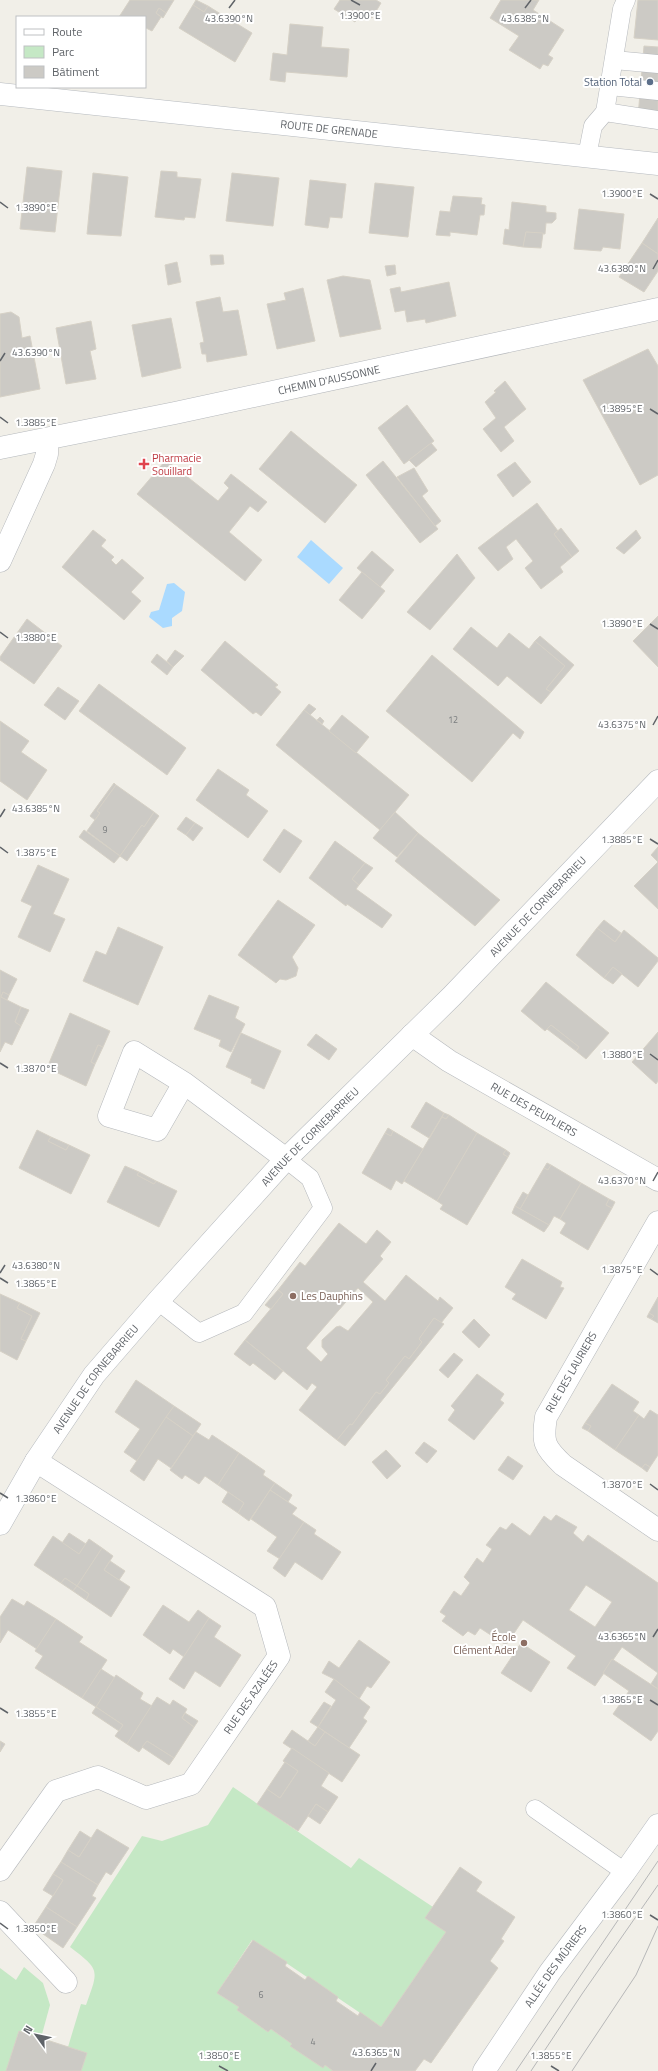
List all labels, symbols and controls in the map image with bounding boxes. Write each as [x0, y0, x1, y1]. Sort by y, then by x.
text: 1.3900°E [339, 8, 381, 23]
text: 43.6390°N [205, 11, 253, 26]
text: 43.6385°N [501, 11, 549, 26]
legend [16, 16, 146, 88]
text: Route [52, 22, 82, 41]
text: Parc [52, 42, 74, 61]
text: Bâtiment [52, 62, 100, 81]
place label: Station Total [584, 74, 642, 90]
marker: Station Total [645, 77, 655, 87]
street label: ROUTE DE GRENADE [280, 116, 379, 142]
text: 1.3900°E [601, 186, 643, 201]
text: 1.3890°E [15, 200, 57, 215]
text: 43.6380°N [598, 261, 646, 276]
text: 43.6390°N [12, 345, 60, 360]
street label: CHEMIN D'AUSSONNE [276, 361, 382, 399]
text: 1.3895°E [601, 401, 643, 416]
text: 1.3885°E [15, 415, 57, 430]
place label: Pharmacie Souillard [152, 450, 202, 479]
marker: Pharmacie Souillard [139, 459, 149, 469]
text: 1.3890°E [601, 616, 643, 631]
text: 1.3880°E [15, 630, 57, 645]
house number: 12 [448, 713, 458, 726]
text: 43.6375°N [598, 717, 646, 732]
text: 43.6385°N [12, 801, 60, 816]
house number: 9 [102, 823, 108, 836]
text: 1.3885°E [601, 832, 643, 847]
text: 1.3875°E [15, 845, 57, 860]
street label: AVENUE DE CORNEBARRIEU [486, 853, 590, 960]
text: 1.3880°E [601, 1047, 643, 1062]
text: 1.3870°E [15, 1061, 57, 1076]
street label: RUE DES PEUPLIERS [488, 1078, 580, 1140]
street label: AVENUE DE CORNEBARRIEU [257, 1084, 363, 1190]
text: 43.6370°N [598, 1173, 646, 1188]
text: 43.6380°N [12, 1258, 60, 1273]
text: 1.3875°E [601, 1262, 643, 1277]
text: 1.3865°E [15, 1276, 57, 1291]
place label: Les Dauphins [301, 1288, 363, 1304]
marker: Les Dauphins [288, 1291, 298, 1301]
street label: AVENUE DE CORNEBARRIEU [49, 1321, 142, 1437]
street label: RUE DES LAURIERS [541, 1329, 601, 1415]
text: 1.3870°E [601, 1477, 643, 1492]
text: 1.3860°E [15, 1491, 57, 1506]
place label: École Clément Ader [453, 1629, 516, 1658]
text: 43.6365°N [598, 1629, 646, 1644]
marker: École Clément Ader [519, 1638, 529, 1648]
street label: RUE DES AZALÉES [220, 1657, 282, 1737]
text: 1.3865°E [601, 1692, 643, 1707]
text: 1.3855°E [15, 1706, 57, 1721]
text: 1.3860°E [601, 1907, 643, 1922]
text: 1.3850°E [15, 1921, 57, 1936]
street label: ALLÉE DES MÛRIERS [521, 1922, 591, 2011]
house number: 6 [258, 1988, 264, 2001]
north arrow [16, 2015, 56, 2055]
text: N [19, 2022, 36, 2037]
house number: 4 [310, 2035, 316, 2048]
text: 43.6365°N [352, 2045, 400, 2060]
text: 1.3850°E [198, 2048, 240, 2063]
text: 1.3855°E [530, 2048, 572, 2063]

